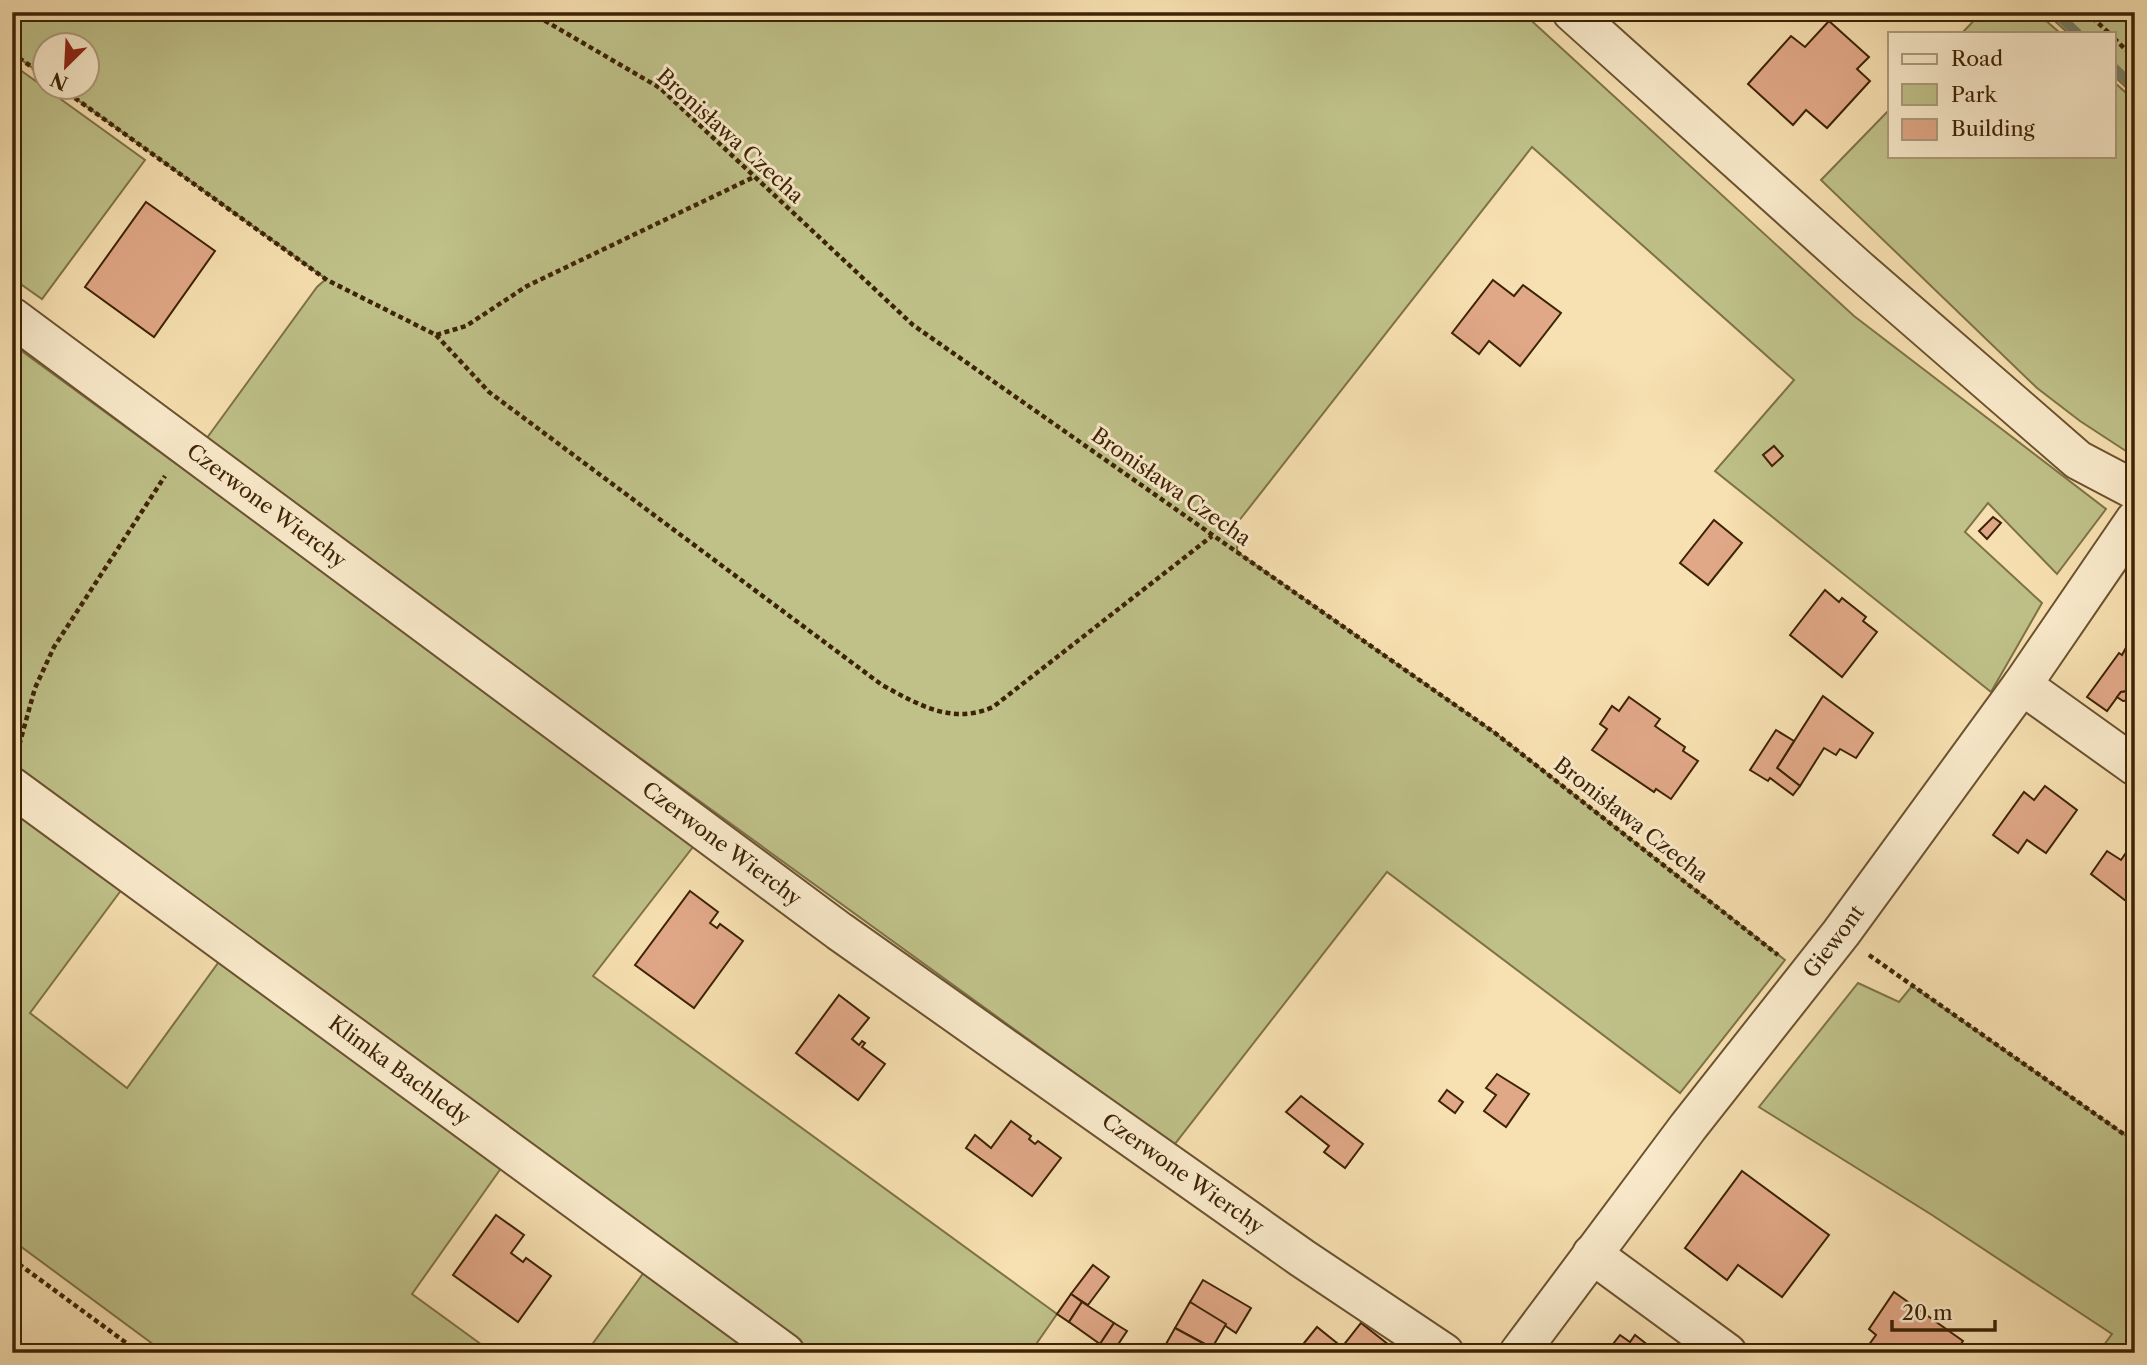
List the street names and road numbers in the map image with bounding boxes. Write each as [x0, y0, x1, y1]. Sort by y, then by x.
street label: Bronisława Czecha [652, 63, 810, 209]
street label: Bronisława Czecha [1087, 422, 1257, 552]
street label: Czerwone Wierchy [182, 438, 352, 573]
street label: Bronisława Czecha [1549, 752, 1714, 888]
street label: Czerwone Wierchy [637, 776, 807, 911]
street label: Giewont [1797, 900, 1869, 983]
street label: Klimka Bachledy [324, 1010, 475, 1130]
street label: Czerwone Wierchy [1097, 1108, 1269, 1239]

